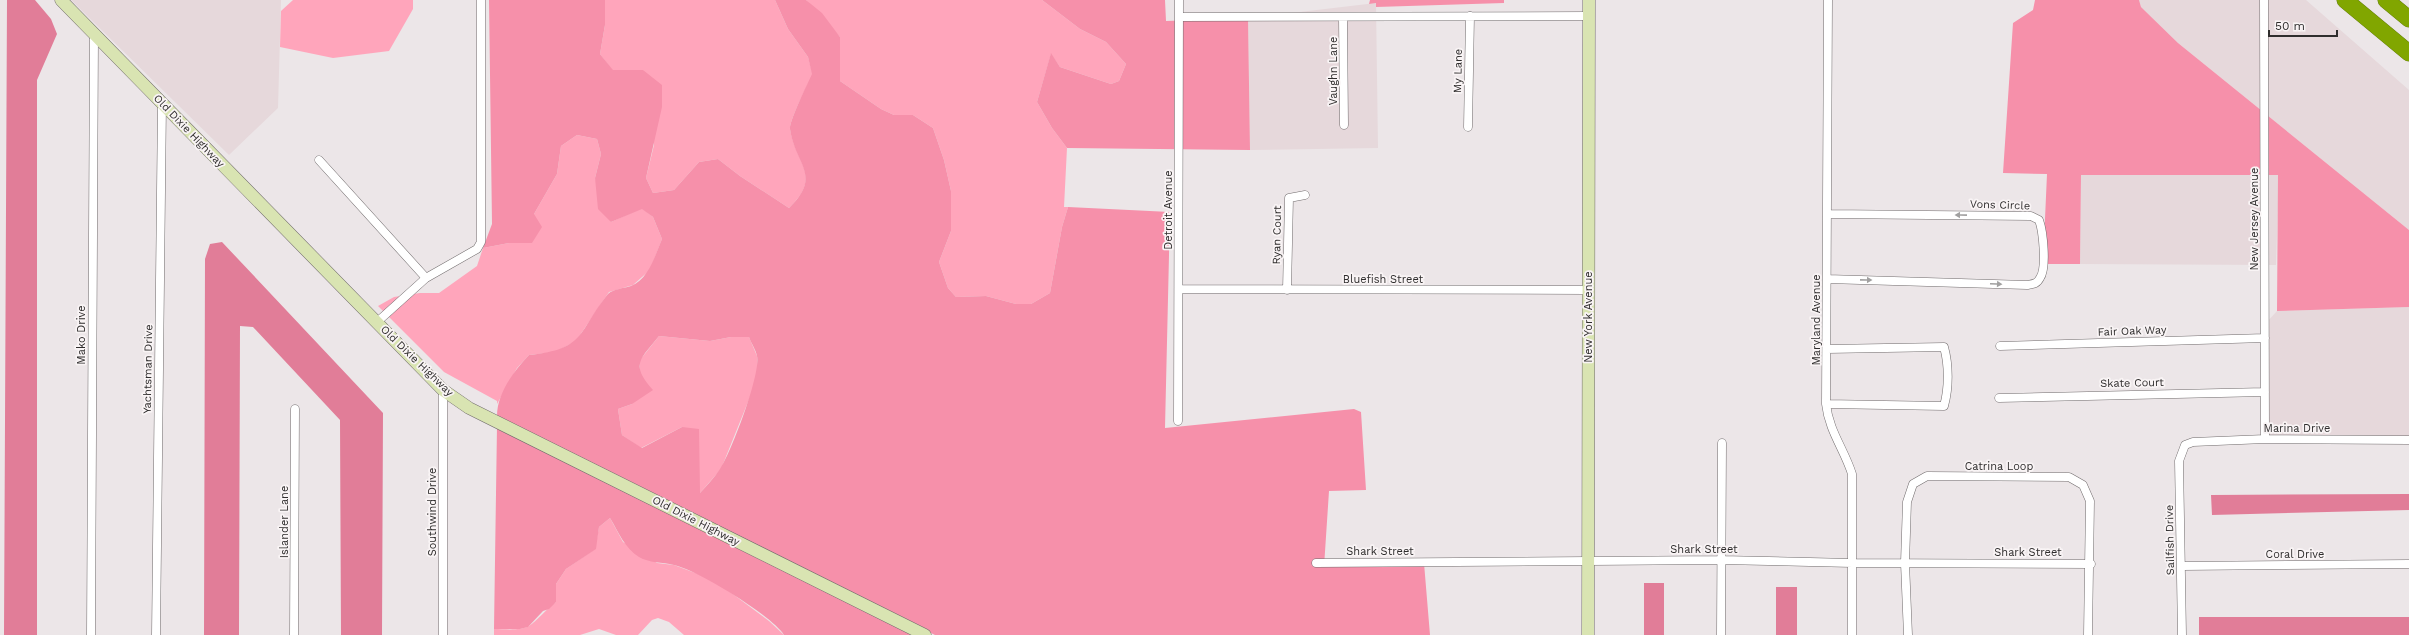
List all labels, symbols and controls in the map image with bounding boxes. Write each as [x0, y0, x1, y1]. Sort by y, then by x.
scale bar [2269, 12, 2337, 38]
text: 50 m [2275, 19, 2305, 33]
street label: Vaughn Lane [1327, 37, 1340, 105]
street label: My Lane [1451, 49, 1465, 93]
street label: Old Dixie Highway [151, 92, 227, 170]
street label: New Jersey Avenue [2248, 168, 2261, 270]
street label: Detroit Avenue [1162, 170, 1175, 250]
street label: Vons Circle [1970, 197, 2030, 213]
street label: Ryan Court [1270, 205, 1284, 265]
one-way arrow [1954, 212, 1967, 218]
street label: New York Avenue [1582, 271, 1595, 363]
street label: Bluefish Street [1343, 273, 1424, 286]
street label: Maryland Avenue [1810, 274, 1823, 366]
one-way arrow [1860, 276, 1872, 283]
one-way arrow [1990, 281, 2003, 287]
street label: Mako Drive [75, 305, 88, 365]
street label: Old Dixie Highway [378, 323, 456, 399]
street label: Fair Oak Way [2097, 323, 2167, 339]
street label: Yachtsman Drive [141, 324, 155, 414]
street label: Skate Court [2100, 376, 2164, 390]
street label: Marina Drive [2264, 422, 2330, 435]
street label: Catrina Loop [1965, 460, 2033, 473]
street label: Southwind Drive [426, 468, 439, 556]
street label: Islander Lane [278, 486, 291, 558]
street label: Old Dixie Highway [650, 493, 742, 549]
street label: Sailfish Drive [2163, 505, 2177, 575]
street label: Shark Street [1670, 543, 1738, 556]
street label: Shark Street [1346, 545, 1414, 558]
street label: Shark Street [1994, 546, 2062, 559]
street label: Coral Drive [2266, 548, 2324, 561]

